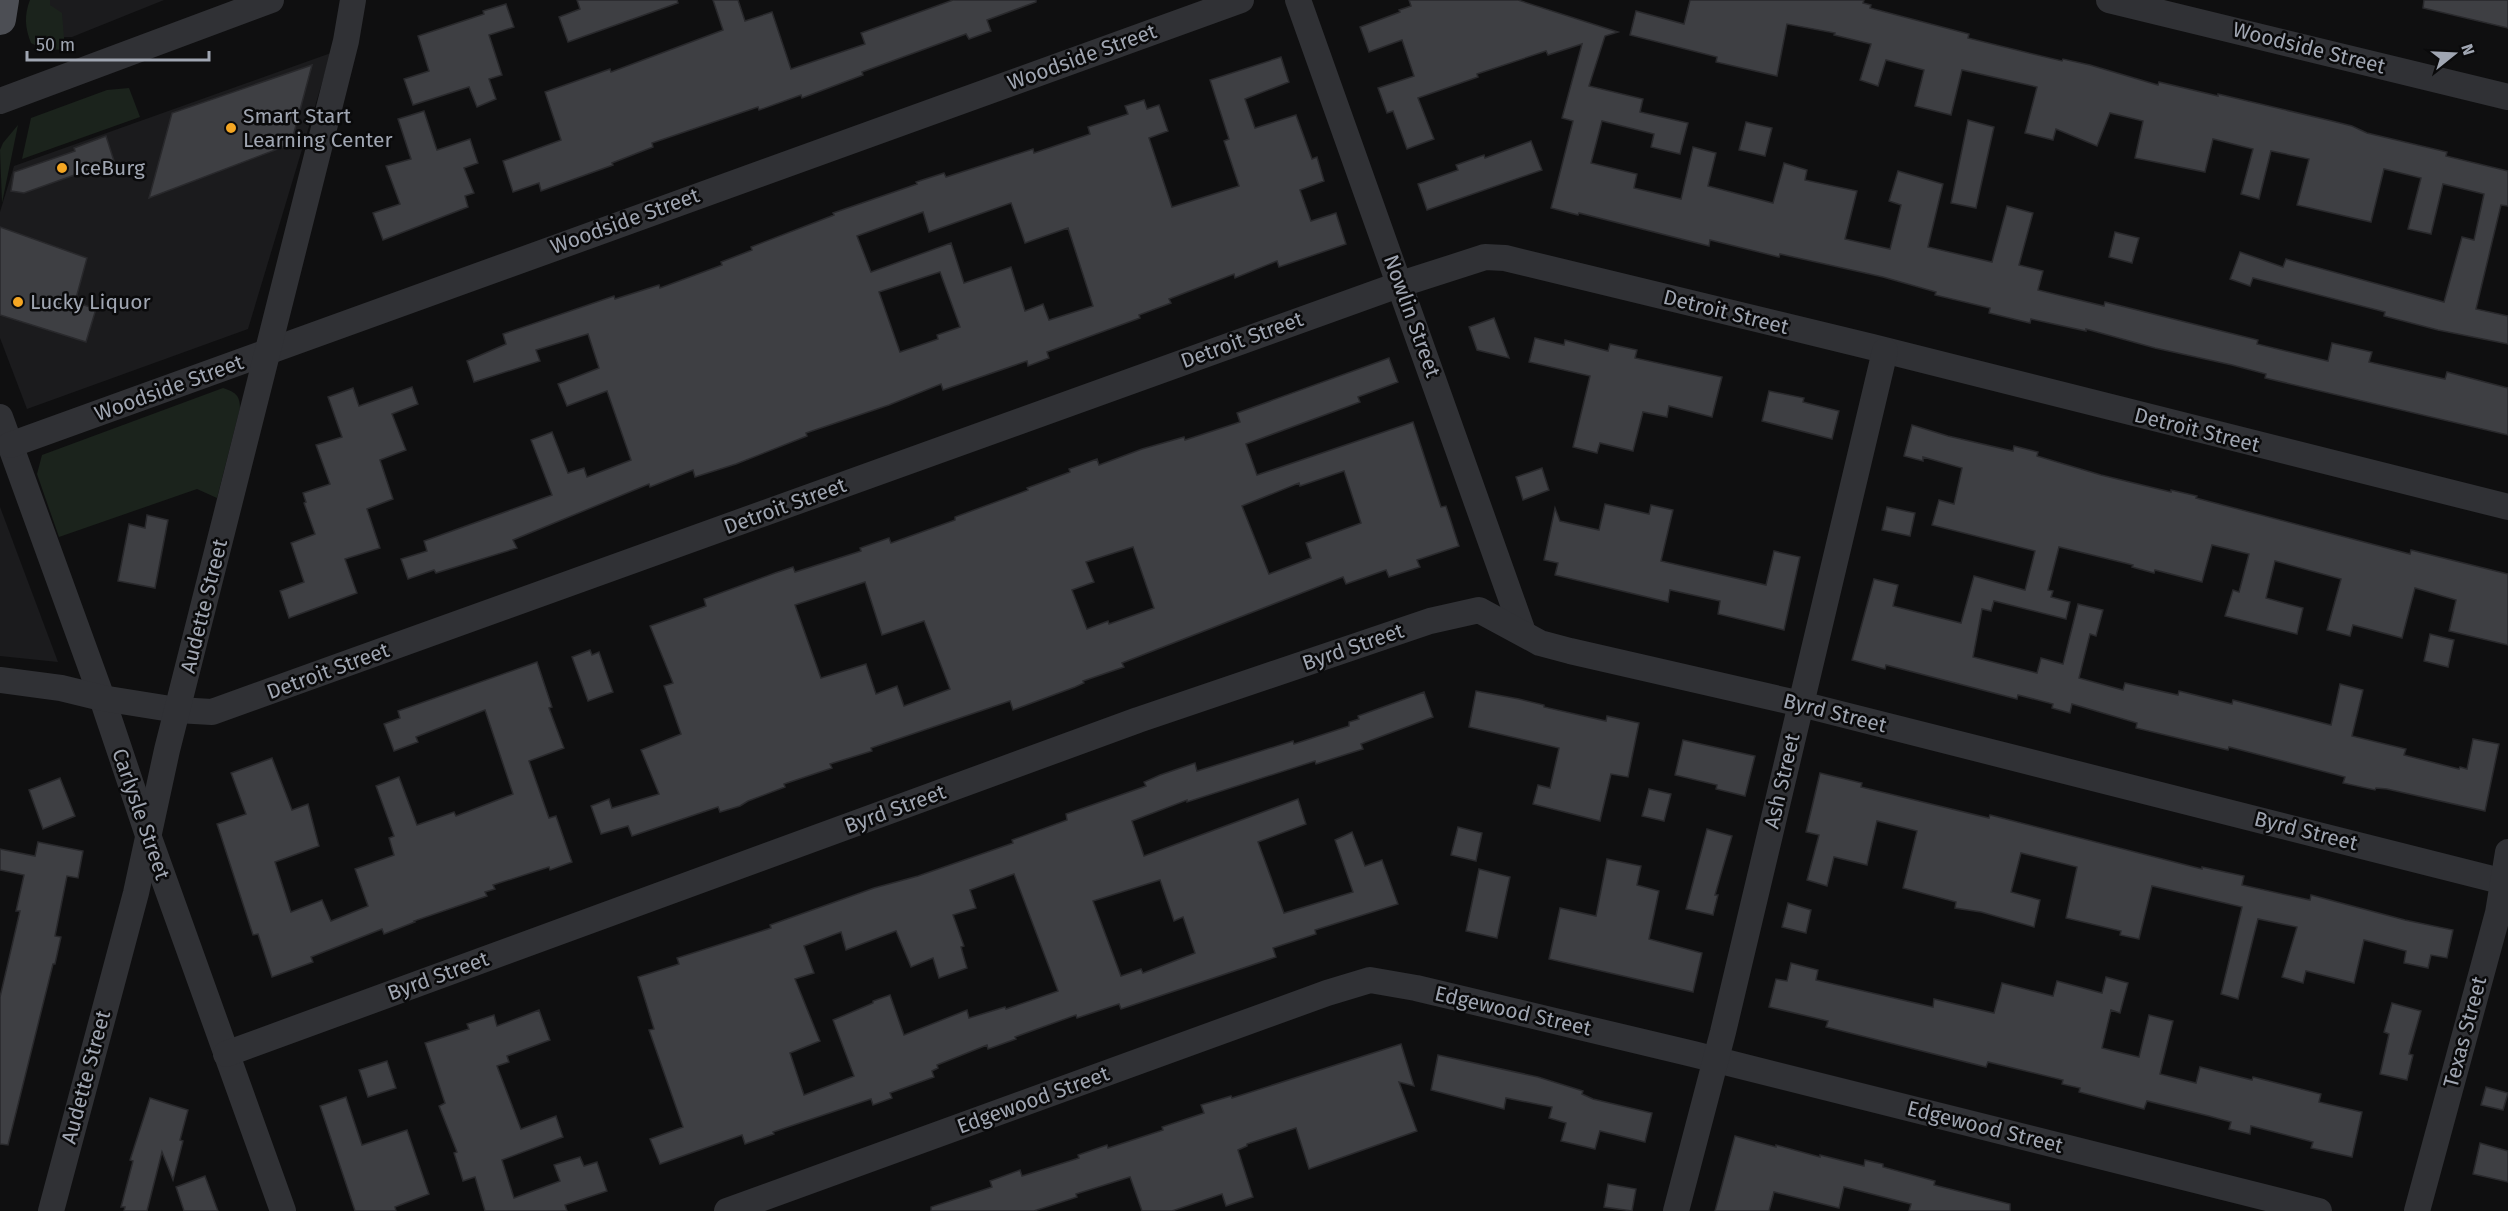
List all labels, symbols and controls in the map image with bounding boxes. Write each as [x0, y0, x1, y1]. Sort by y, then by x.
street label: Woodside Street [2230, 16, 2388, 80]
street label: Woodside Street [1004, 18, 1160, 96]
scale bar [27, 24, 208, 62]
north arrow [2424, 24, 2484, 84]
text: 50 m [36, 34, 75, 56]
text: N [2457, 42, 2478, 57]
place label: Smart Start Learning Center [243, 103, 393, 153]
marker: Smart Start Learning Center [224, 121, 238, 135]
place label: IceBurg [74, 155, 145, 181]
marker: IceBurg [55, 161, 69, 175]
street label: Woodside Street [547, 182, 703, 260]
street label: Nowlin Street [1378, 251, 1446, 381]
street label: Detroit Street [1661, 284, 1792, 340]
place label: Lucky Liquor [30, 289, 151, 315]
marker: Lucky Liquor [11, 295, 25, 309]
street label: Detroit Street [1177, 306, 1307, 374]
street label: Woodside Street [91, 349, 247, 427]
street label: Detroit Street [2132, 402, 2263, 458]
street label: Detroit Street [720, 472, 850, 540]
street label: Audette Street [175, 536, 233, 676]
street label: Byrd Street [1299, 617, 1408, 676]
street label: Detroit Street [263, 637, 393, 705]
street label: Byrd Street [1781, 688, 1890, 738]
street label: Ash Street [1758, 731, 1806, 831]
street label: Carlysle Street [106, 745, 176, 883]
street label: Byrd Street [841, 779, 949, 839]
street label: Byrd Street [2252, 806, 2361, 856]
street label: Byrd Street [384, 946, 492, 1006]
street label: Texas Street [2438, 973, 2492, 1091]
street label: Edgewood Street [1432, 980, 1594, 1042]
street label: Audette Street [56, 1007, 116, 1147]
street label: Edgewood Street [953, 1060, 1113, 1140]
street label: Edgewood Street [1904, 1095, 2066, 1159]

